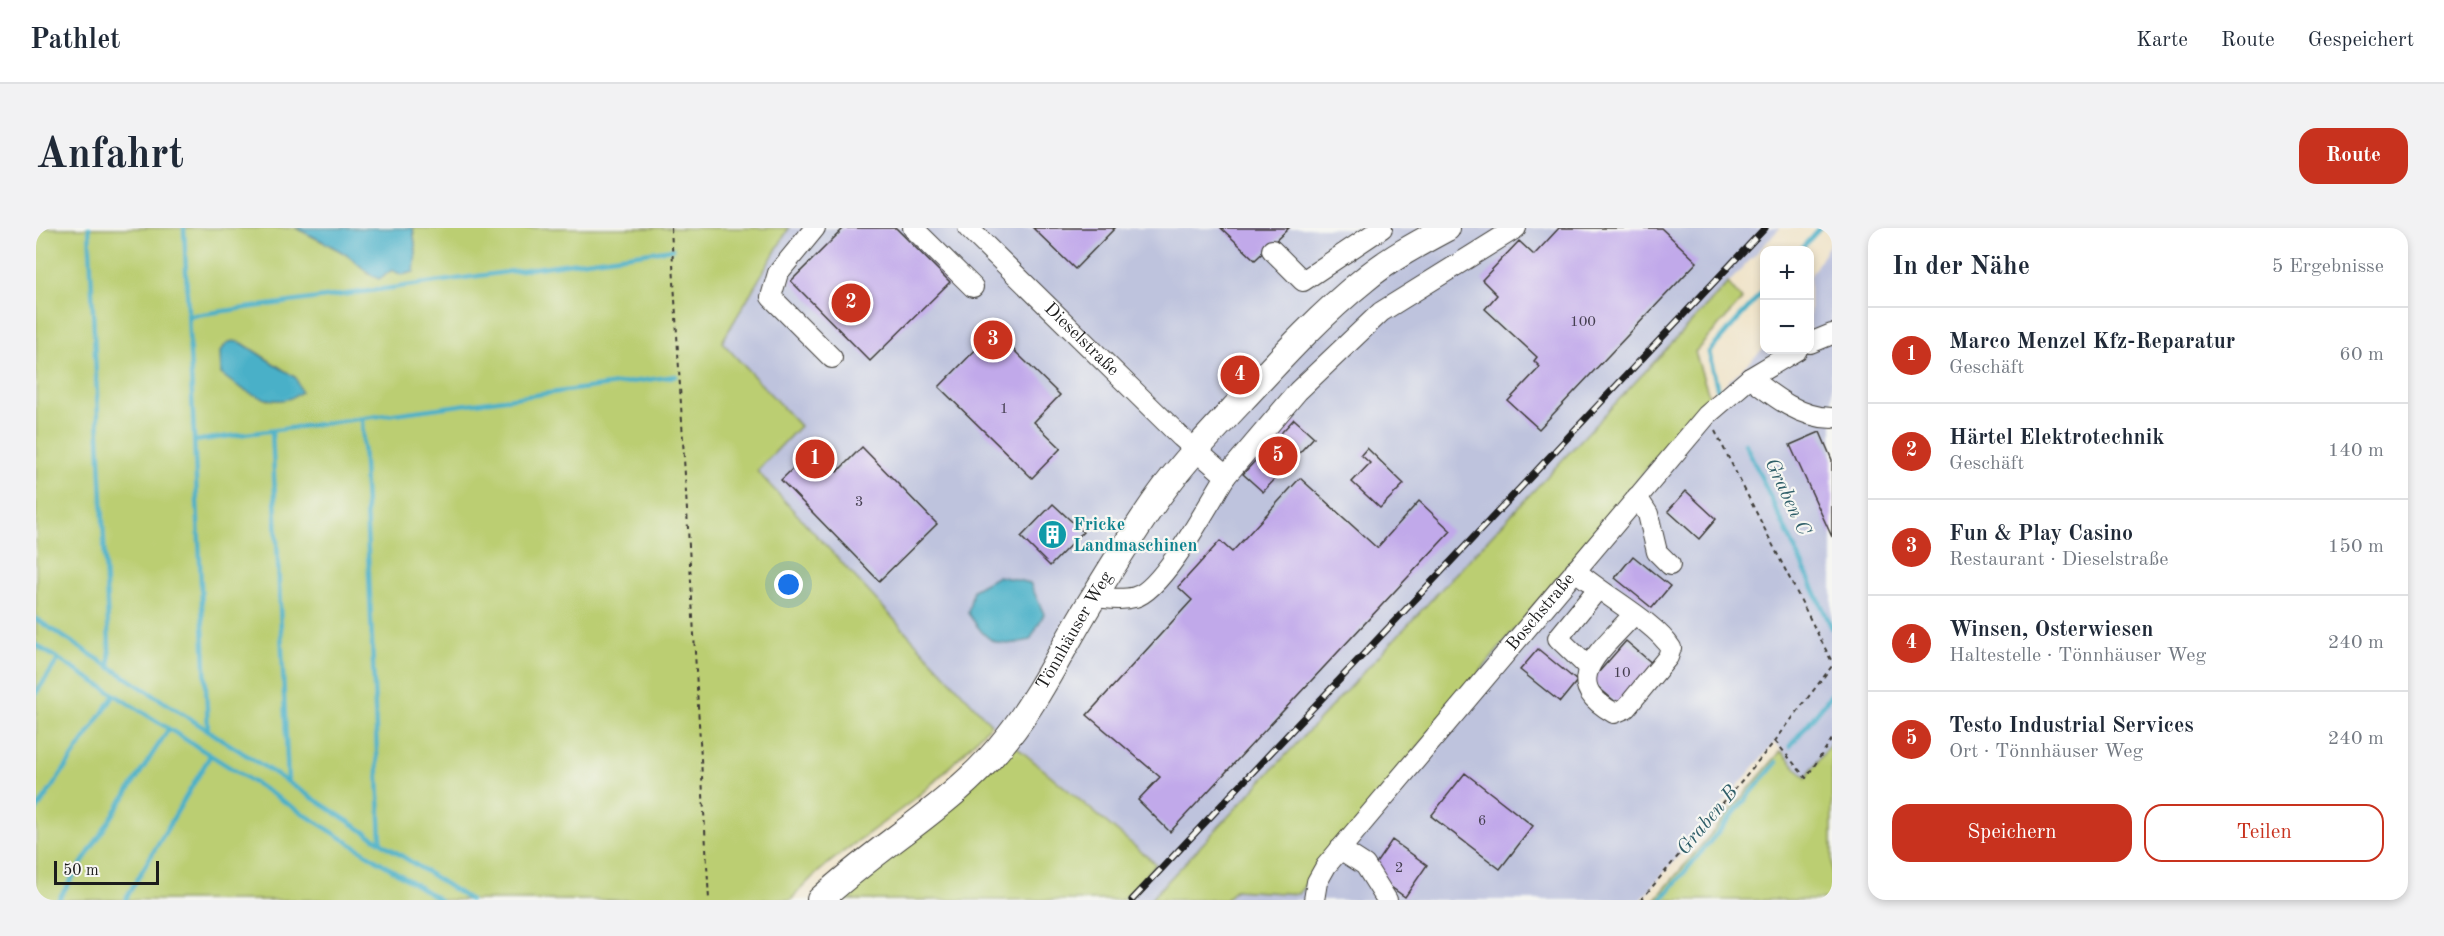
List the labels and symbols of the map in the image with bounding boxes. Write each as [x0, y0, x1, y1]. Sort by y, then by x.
pin: 2 [832, 280, 870, 326]
street label: Dieselstraße [1041, 299, 1122, 380]
house number: 100 [1570, 315, 1596, 330]
pin: 3 [974, 318, 1012, 362]
pin: 4 [1220, 352, 1260, 398]
house number: 1 [1000, 402, 1008, 417]
pin: 5 [1258, 434, 1298, 478]
pin: 1 [796, 436, 834, 482]
water label: Graben C [1761, 455, 1814, 539]
house number: 3 [855, 495, 863, 510]
place label: Fricke Landmaschinen [1073, 516, 1198, 555]
building icon: Fricke Landmaschinen [1036, 519, 1068, 551]
street label: Tönnhäuser Weg [1033, 568, 1116, 693]
your location [774, 570, 803, 599]
street label: Boschstraße [1503, 570, 1578, 654]
house number: 10 [1613, 666, 1631, 681]
water label: Graben B [1674, 782, 1743, 859]
house number: 6 [1478, 814, 1486, 829]
scale bar [54, 858, 159, 886]
house number: 2 [1395, 861, 1403, 876]

